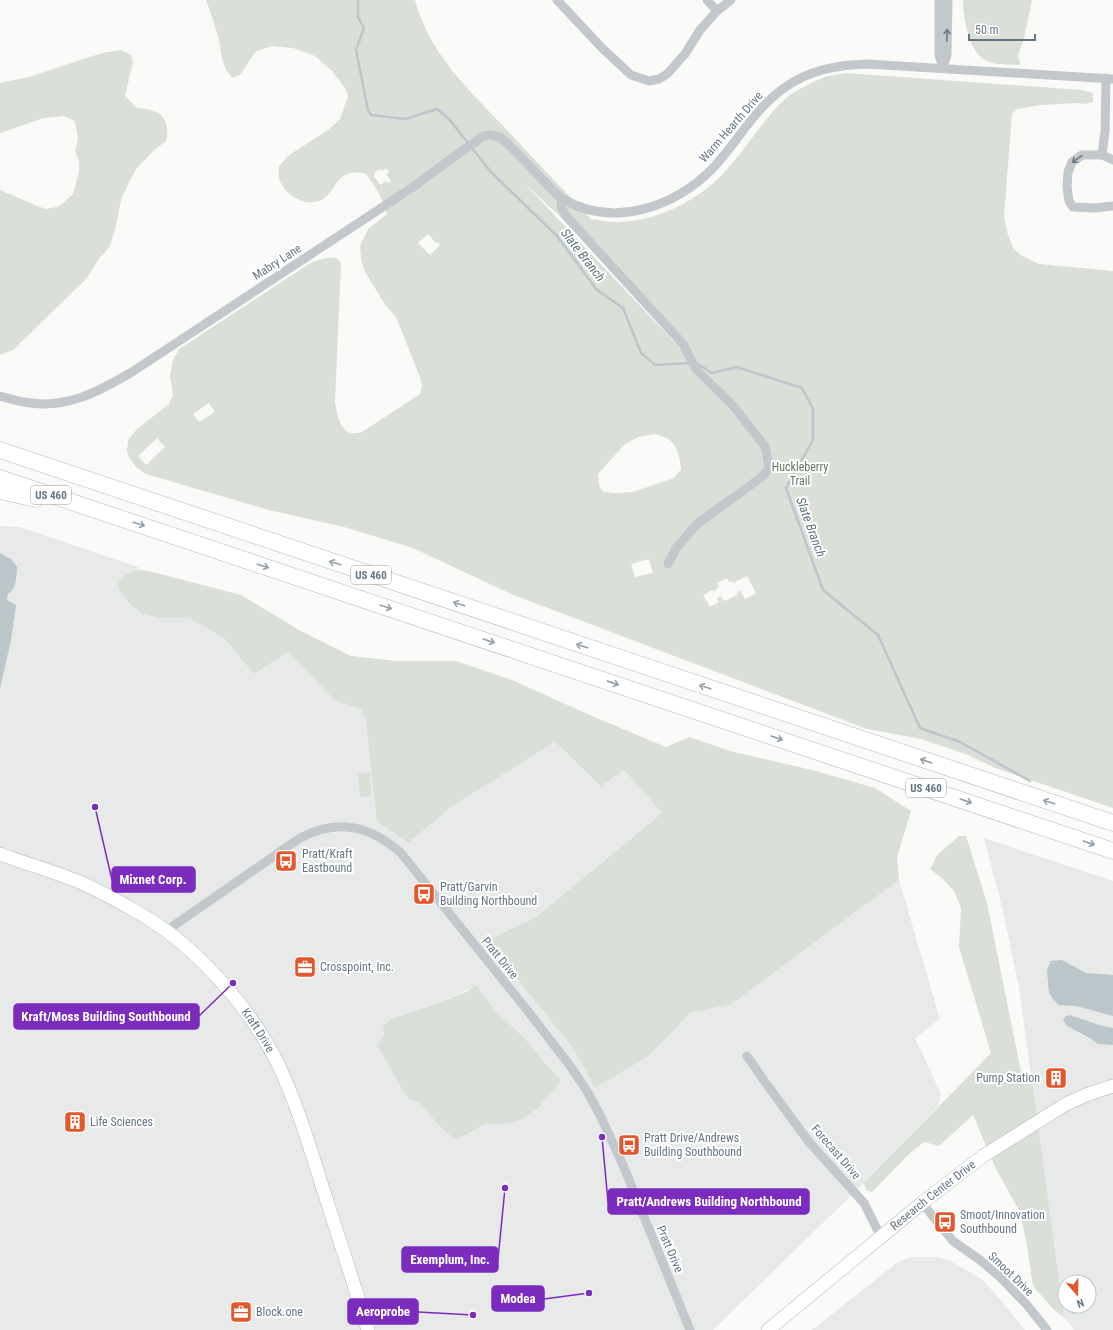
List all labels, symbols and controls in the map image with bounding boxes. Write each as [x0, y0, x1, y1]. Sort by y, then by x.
scale bar [969, 16, 1035, 42]
text: 50 m [975, 23, 999, 37]
one-way arrow [943, 29, 951, 42]
street label: Warm Hearth Drive [697, 89, 766, 165]
one-way arrow [1071, 155, 1082, 163]
water label: Slate Branch [558, 226, 608, 284]
street label: Mabry Lane [250, 241, 304, 283]
park label: Huckleberry Trail [772, 460, 828, 488]
road number: US 460 [31, 486, 71, 504]
water label: Slate Branch [793, 495, 829, 559]
one-way arrow [133, 521, 145, 529]
one-way arrow [329, 559, 342, 566]
one-way arrow [256, 562, 268, 570]
road number: US 460 [351, 566, 391, 584]
one-way arrow [453, 600, 465, 608]
one-way arrow [379, 604, 392, 611]
one-way arrow [483, 638, 495, 646]
one-way arrow [576, 641, 588, 649]
one-way arrow [606, 680, 619, 687]
one-way arrow [699, 683, 712, 690]
one-way arrow [770, 735, 783, 742]
one-way arrow [920, 757, 933, 764]
road number: US 460 [906, 779, 946, 797]
one-way arrow [960, 798, 972, 806]
one-way arrow [1043, 798, 1056, 805]
one-way arrow [1083, 840, 1096, 847]
place label: Pratt/Kraft Eastbound [302, 847, 353, 875]
bus stop icon: Pratt/Kraft Eastbound [273, 848, 299, 874]
callout: Mixnet Corp. [112, 867, 195, 892]
text: Mixnet Corp. [119, 872, 187, 887]
place label: Pratt/Garvin Building Northbound [440, 880, 537, 908]
bus stop icon: Pratt/Garvin Building Northbound [411, 881, 437, 907]
street label: Pratt Drive [479, 934, 521, 982]
office icon: Crosspoint, Inc. [292, 954, 318, 980]
place label: Crosspoint, Inc. [320, 960, 394, 974]
callout: Kraft/Moss Building Southbound [14, 1004, 199, 1029]
street label: Kraft Drive [239, 1005, 278, 1055]
text: Kraft/Moss Building Southbound [21, 1009, 191, 1024]
building icon: Pump Station [1043, 1065, 1069, 1091]
place label: Pump Station [976, 1071, 1040, 1085]
building icon: Life Sciences [62, 1109, 88, 1135]
place label: Life Sciences [90, 1115, 153, 1129]
street label: Forecast Drive [808, 1122, 864, 1182]
place label: Pratt Drive/Andrews Building Southbound [644, 1131, 742, 1159]
bus stop icon: Pratt Drive/Andrews Building Southbound [616, 1132, 642, 1158]
street label: Research Center Drive [888, 1157, 979, 1233]
callout: Pratt/Andrews Building Northbound [608, 1189, 809, 1214]
text: Pratt/Andrews Building Northbound [616, 1194, 802, 1209]
place label: Smoot/Innovation Southbound [960, 1208, 1045, 1236]
bus stop icon: Smoot/Innovation Southbound [932, 1209, 958, 1235]
street label: Pratt Drive [654, 1223, 686, 1275]
callout: Exemplum, Inc. [402, 1247, 498, 1272]
street label: Smoot Drive [985, 1249, 1037, 1299]
text: Exemplum, Inc. [410, 1252, 490, 1267]
north arrow [1057, 1274, 1097, 1314]
callout: Modea [492, 1286, 544, 1311]
text: Modea [500, 1291, 536, 1306]
text: N [1075, 1296, 1086, 1310]
office icon: Block.one [228, 1299, 254, 1325]
callout: Aeroprobe [348, 1299, 418, 1324]
text: Aeroprobe [356, 1304, 410, 1319]
place label: Block.one [256, 1305, 303, 1319]

